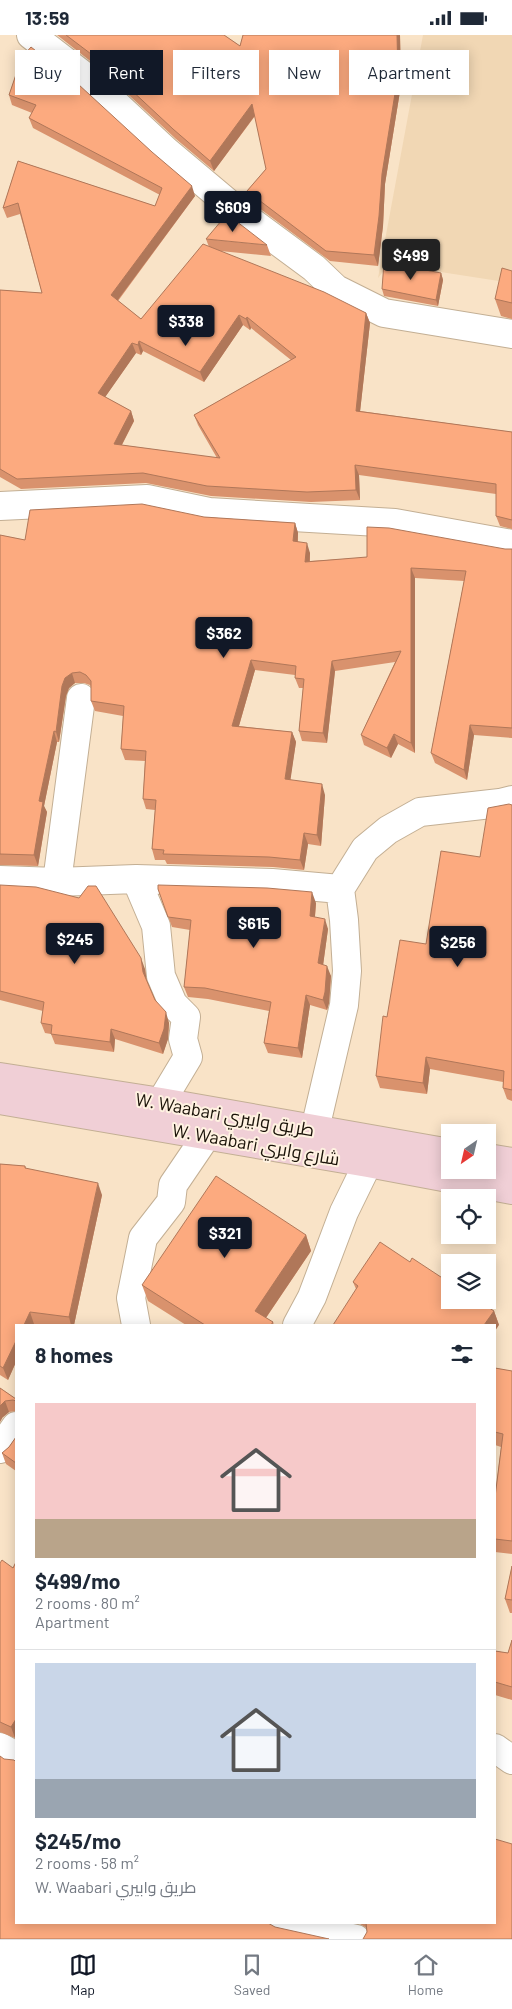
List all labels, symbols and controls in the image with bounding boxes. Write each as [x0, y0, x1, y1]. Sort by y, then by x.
text: 13:59 [25, 6, 69, 29]
chip: Buy [15, 50, 80, 95]
chip: Rent [90, 50, 163, 95]
chip: Filters [173, 50, 259, 95]
chip: New [269, 50, 339, 95]
chip: Apartment [349, 50, 469, 95]
pin: $609 [203, 191, 263, 233]
text: $609 [215, 197, 251, 216]
pin: $499 [381, 239, 441, 281]
text: $499 [393, 245, 429, 264]
pin: $338 [156, 305, 216, 347]
text: $338 [168, 311, 204, 330]
pin: $362 [194, 617, 254, 659]
text: $362 [206, 623, 242, 642]
pin: $615 [224, 907, 284, 949]
text: $615 [238, 913, 270, 932]
pin: $245 [45, 923, 105, 965]
pin: $256 [428, 925, 488, 968]
text: $245 [57, 929, 93, 948]
text: $256 [440, 932, 476, 951]
street label: W. Waabari طريق وابيري [133, 1087, 316, 1145]
street label: W. Waabari شارع وابري [170, 1118, 342, 1174]
north arrow [441, 1124, 496, 1179]
map controls [441, 1124, 496, 1309]
button: locate [441, 1189, 496, 1244]
pin: $321 [195, 1217, 255, 1259]
text: $321 [209, 1223, 241, 1242]
button: layers [441, 1254, 496, 1309]
icon: filters [448, 1340, 476, 1368]
text: 8 homes [35, 1342, 113, 1367]
icon: home [211, 1435, 301, 1525]
text: $499/mo [35, 1568, 121, 1593]
text: 2 rooms · 80 m² [35, 1593, 140, 1612]
text: Apartment [35, 1612, 110, 1631]
icon: home [211, 1695, 301, 1785]
text: $245/mo [35, 1828, 121, 1853]
text: 2 rooms · 58 m² [35, 1853, 139, 1872]
text: W. Waabari طريق وابيري [35, 1877, 196, 1896]
tab: Map [69, 1951, 97, 1998]
tab: Saved [234, 1951, 271, 1998]
tab: Home [408, 1951, 443, 1998]

